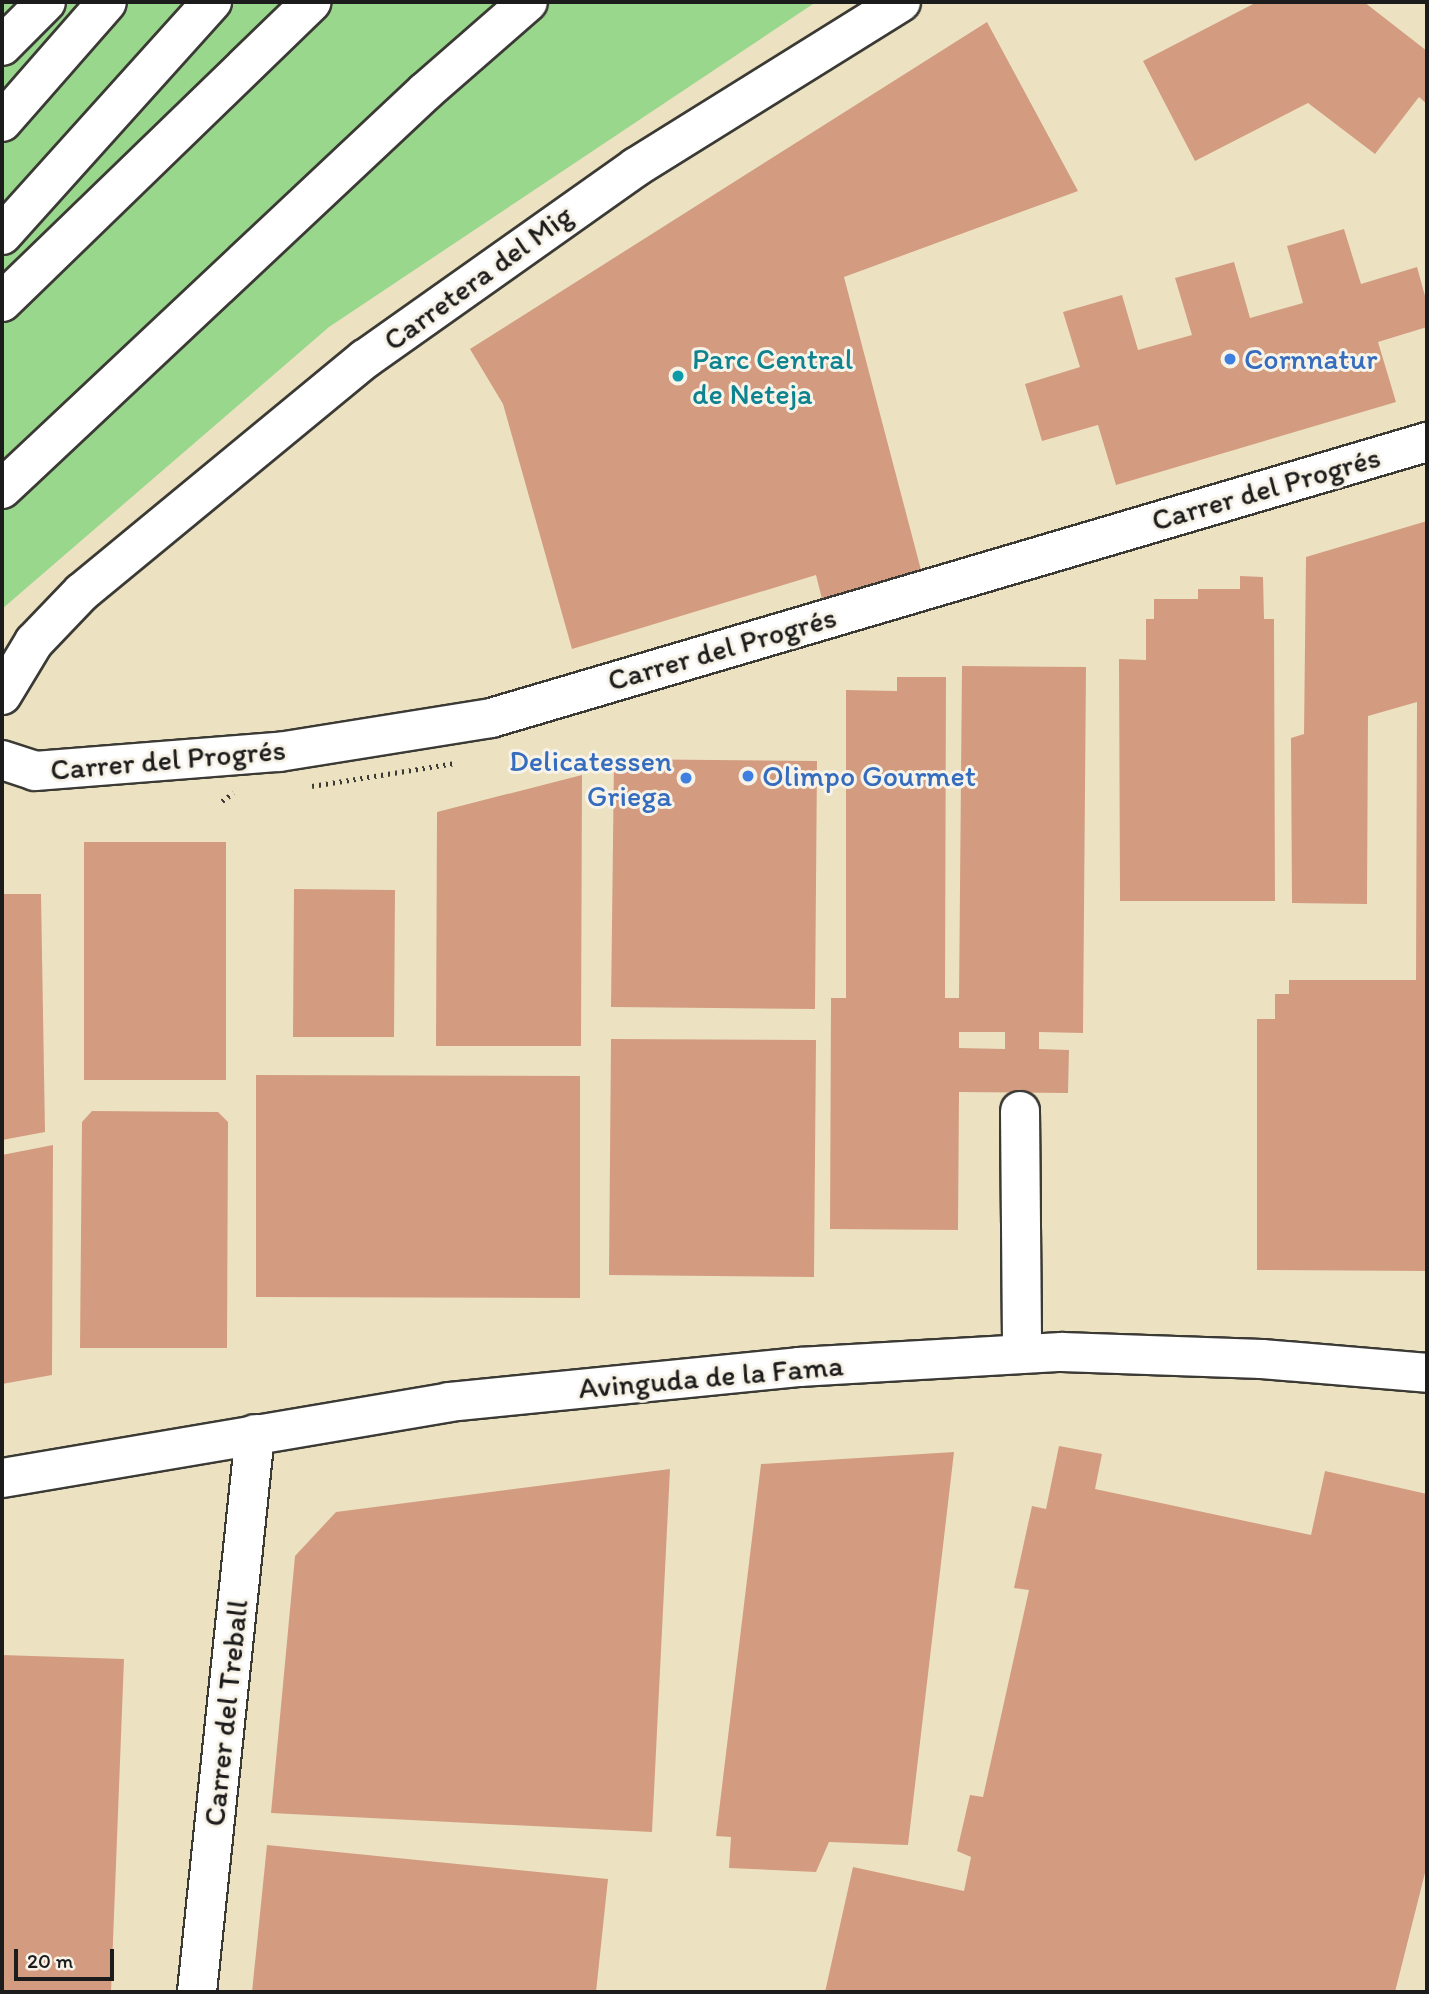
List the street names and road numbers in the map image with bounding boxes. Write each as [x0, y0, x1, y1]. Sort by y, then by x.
street label: Carretera del Mig [376, 197, 580, 359]
street label: Carrer del Progrés [1148, 439, 1384, 539]
street label: Carrer del Progrés [604, 599, 840, 699]
street label: Carrer del Progrés [49, 732, 287, 788]
street label: Avinguda de la Fama [577, 1348, 845, 1406]
street label: Carrer del Treball [196, 1599, 256, 1827]

